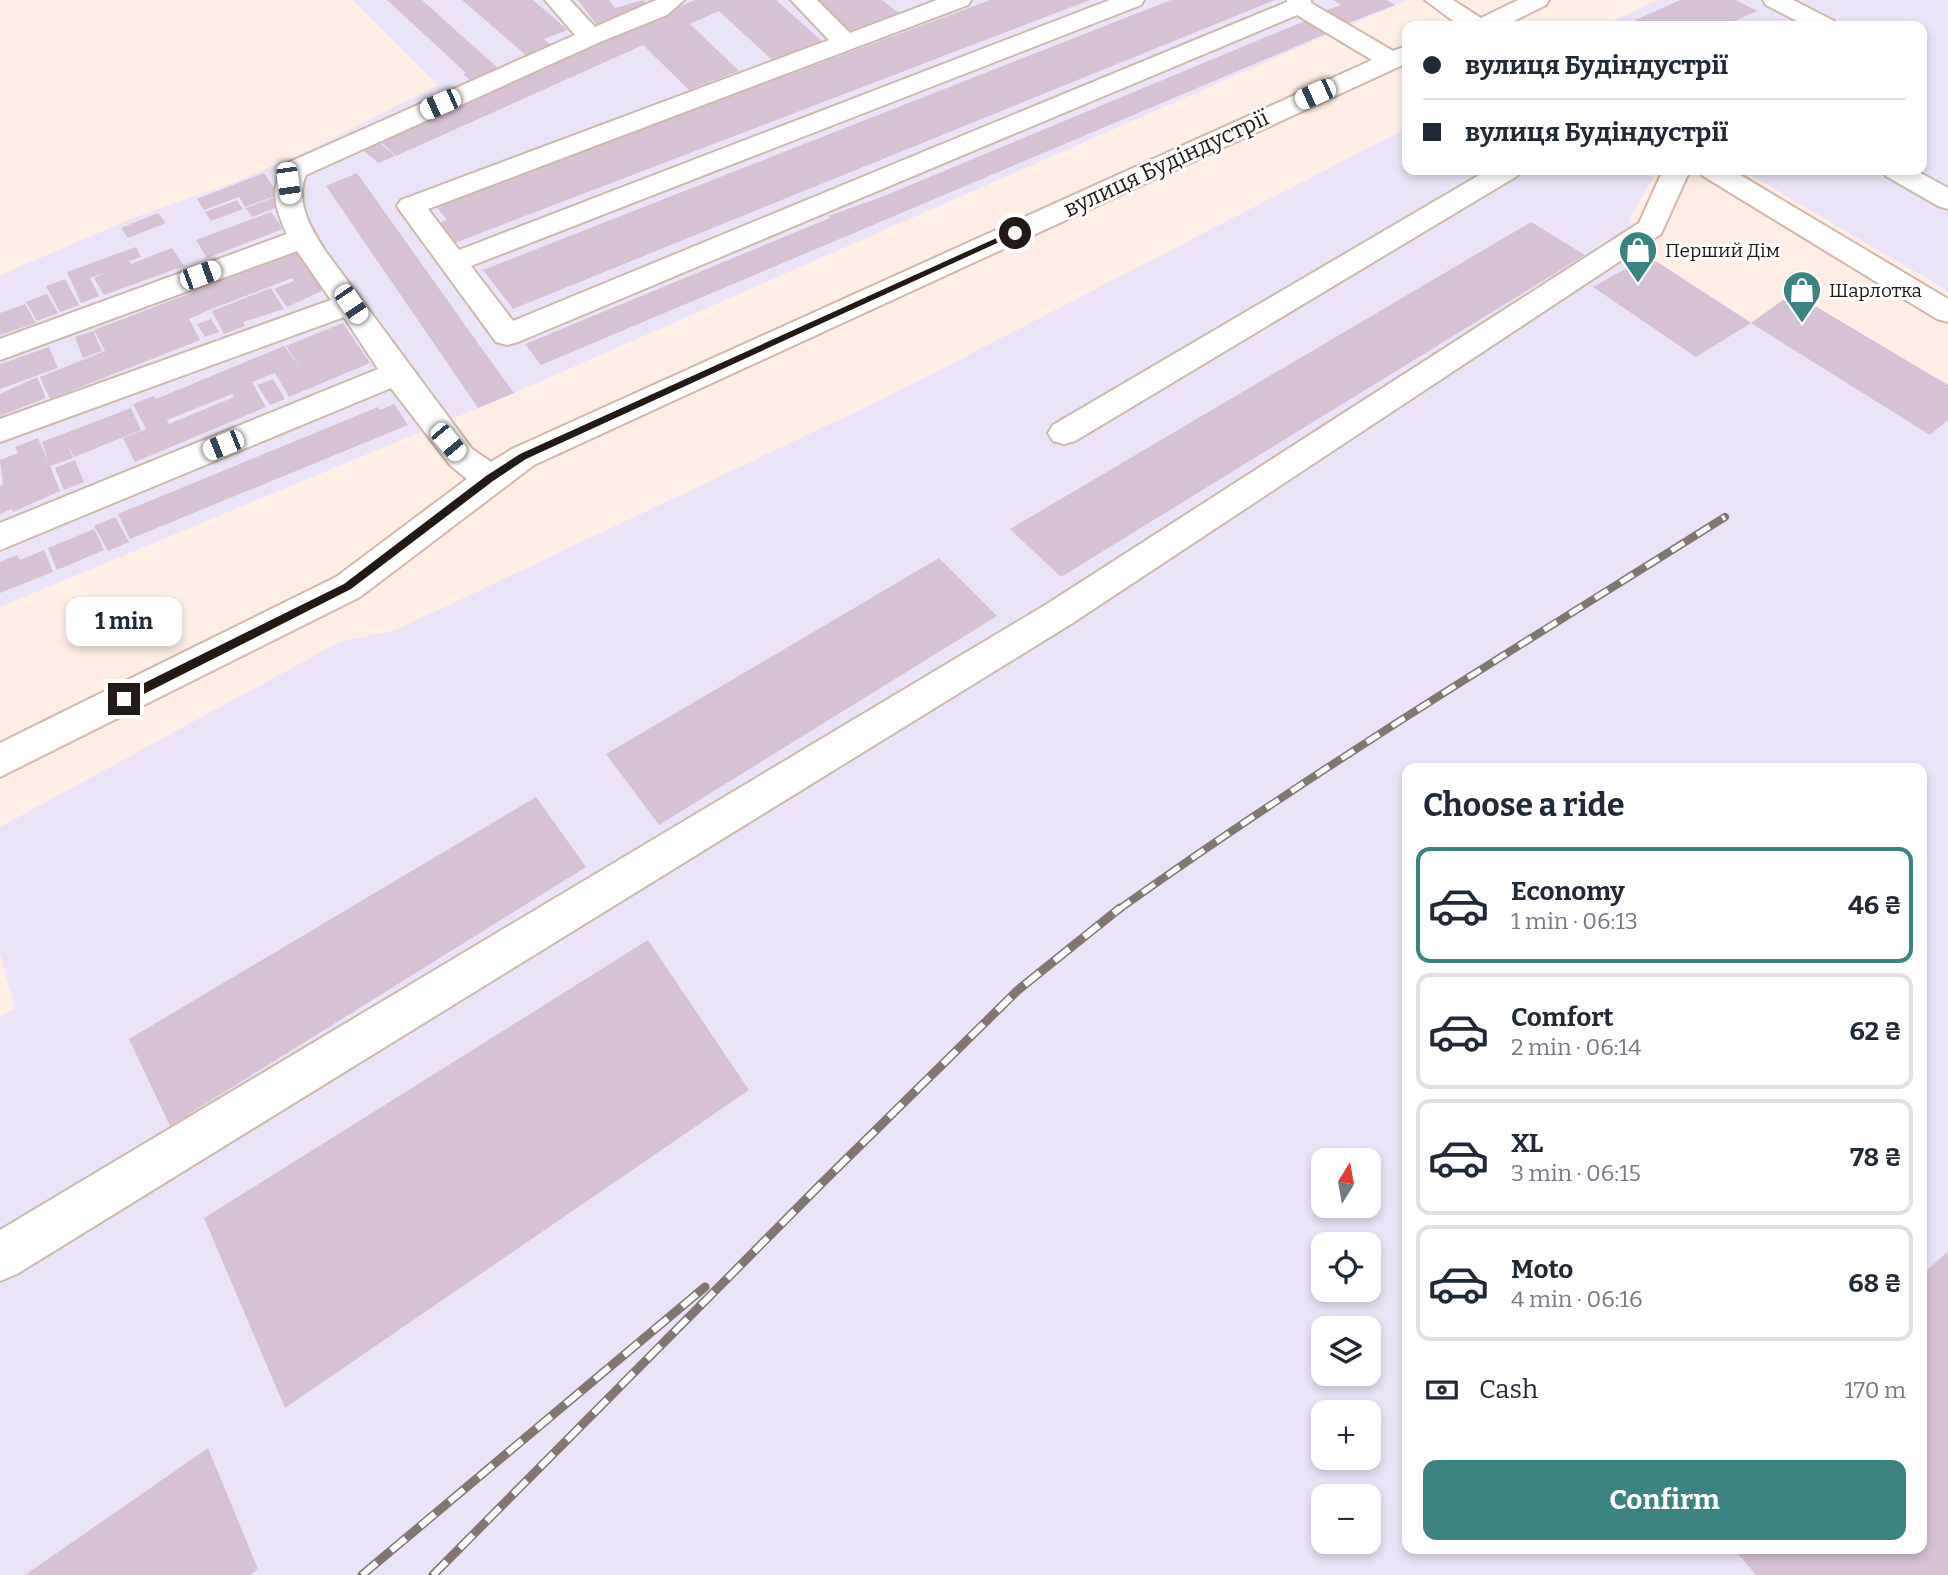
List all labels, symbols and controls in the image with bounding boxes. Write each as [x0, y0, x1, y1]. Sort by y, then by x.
text: вулиця Будіндустрії [1465, 50, 1728, 81]
car [1292, 76, 1339, 112]
car [417, 86, 464, 122]
street label: вулиця Будіндустрії [1059, 103, 1273, 223]
text: вулиця Будіндустрії [1465, 117, 1728, 148]
car [275, 161, 302, 205]
route start [999, 217, 1031, 249]
shop icon: Перший Дім [1617, 229, 1659, 284]
place label: Перший Дім [1665, 239, 1780, 262]
car [177, 258, 224, 292]
shop icon: Шарлотка [1781, 269, 1823, 324]
place label: Шарлотка [1829, 279, 1923, 302]
car [331, 281, 372, 327]
car [427, 419, 470, 465]
car [200, 427, 247, 463]
callout: 1 min [66, 598, 182, 646]
text: 1 min [95, 607, 153, 635]
route end [108, 683, 140, 715]
text: Choose a ride [1423, 786, 1624, 824]
icon: car [1427, 874, 1490, 937]
text: Economy [1511, 876, 1625, 907]
text: 46 ₴ [1848, 890, 1902, 921]
text: 1 min · 06:13 [1511, 907, 1638, 935]
icon: car [1427, 1000, 1490, 1063]
text: Comfort [1511, 1002, 1614, 1033]
text: 62 ₴ [1849, 1016, 1902, 1047]
text: 2 min · 06:14 [1511, 1033, 1641, 1061]
icon: car [1427, 1126, 1490, 1189]
text: XL [1511, 1128, 1543, 1159]
text: 78 ₴ [1850, 1142, 1902, 1173]
north arrow [1311, 1148, 1381, 1218]
map controls [1311, 1148, 1381, 1554]
text: 3 min · 06:15 [1511, 1159, 1641, 1187]
button: locate [1311, 1232, 1381, 1302]
icon: car [1427, 1252, 1490, 1315]
text: Moto [1511, 1254, 1573, 1285]
text: 68 ₴ [1848, 1268, 1902, 1299]
text: 4 min · 06:16 [1511, 1285, 1642, 1313]
button: layers [1311, 1316, 1381, 1386]
icon: cash [1423, 1371, 1461, 1409]
text: Cash [1479, 1374, 1538, 1405]
text: 170 m [1844, 1376, 1906, 1404]
button: + [1311, 1400, 1381, 1470]
button: Confirm [1423, 1460, 1906, 1540]
button: − [1311, 1484, 1381, 1554]

